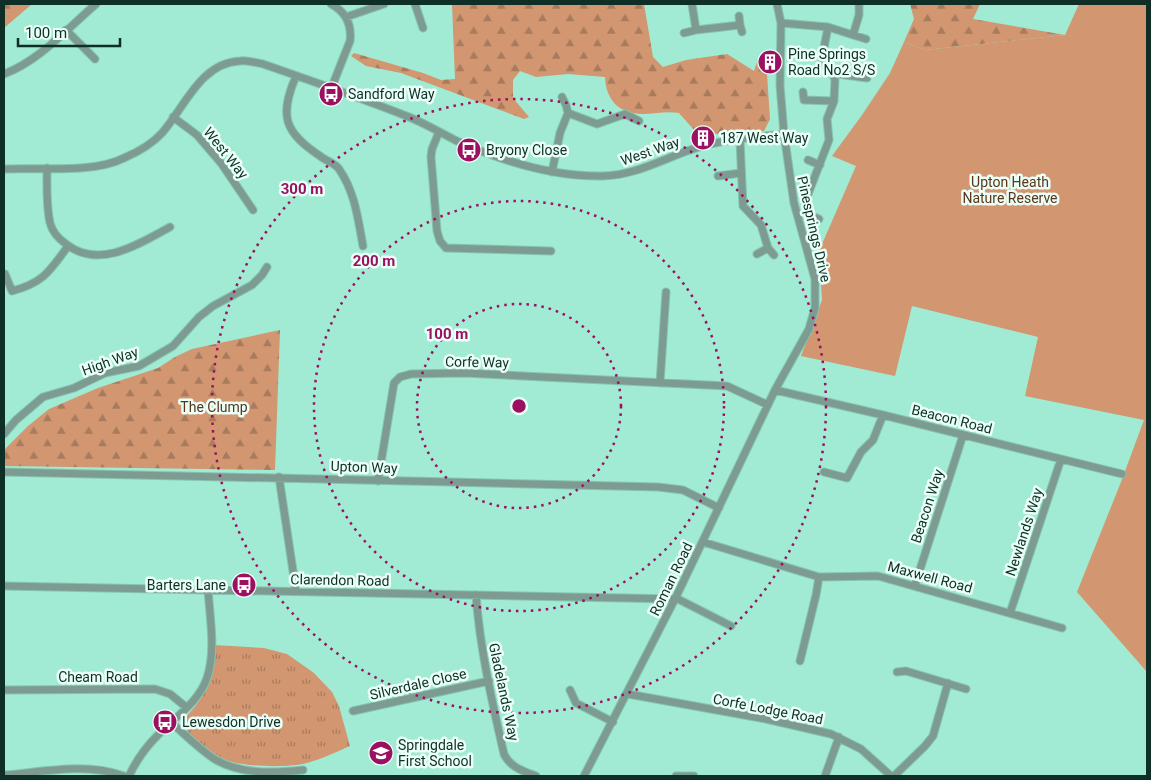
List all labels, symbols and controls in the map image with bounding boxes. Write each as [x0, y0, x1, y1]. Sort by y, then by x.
scale bar [18, 15, 120, 47]
text: 100 m [25, 24, 67, 42]
place label: Pine Springs Road No2 S/S [788, 46, 875, 78]
building icon: Pine Springs Road No2 S/S [757, 49, 783, 75]
bus stop icon: Sandford Way [318, 81, 344, 107]
place label: Sandford Way [348, 86, 435, 102]
street label: West Way [201, 124, 252, 182]
building icon: 187 West Way [690, 125, 716, 151]
place label: 187 West Way [720, 130, 809, 146]
street label: West Way [618, 133, 682, 169]
bus stop icon: Bryony Close [456, 137, 482, 163]
place label: Bryony Close [486, 142, 567, 158]
street label: Pinesprings Drive [794, 174, 834, 284]
park label: Upton Heath Nature Reserve [962, 174, 1058, 206]
text: 300 m [281, 180, 323, 198]
text: 200 m [353, 252, 395, 270]
text: 100 m [426, 325, 468, 343]
street label: High Way [80, 343, 141, 379]
street label: Corfe Way [445, 353, 509, 371]
centre of rings [510, 397, 528, 415]
park label: The Clump [180, 399, 248, 415]
street label: Beacon Road [910, 401, 994, 437]
street label: Upton Way [330, 458, 398, 476]
street label: Beacon Way [908, 467, 947, 545]
street label: Newlands Way [1002, 486, 1046, 578]
street label: Roman Road [646, 540, 696, 618]
street label: Maxwell Road [886, 558, 974, 596]
street label: Clarendon Road [290, 571, 390, 589]
bus stop icon: Barters Lane [231, 572, 257, 598]
place label: Barters Lane [147, 577, 226, 593]
street label: Gladelands Way [486, 642, 522, 743]
street label: Silverdale Close [368, 665, 468, 703]
street label: Cheam Road [58, 669, 138, 685]
street label: Corfe Lodge Road [712, 690, 824, 728]
bus stop icon: Lewesdon Drive [152, 709, 178, 735]
place label: Lewesdon Drive [182, 714, 281, 730]
place label: Springdale First School [398, 737, 472, 769]
school or university icon: Springdale First School [368, 740, 394, 766]

